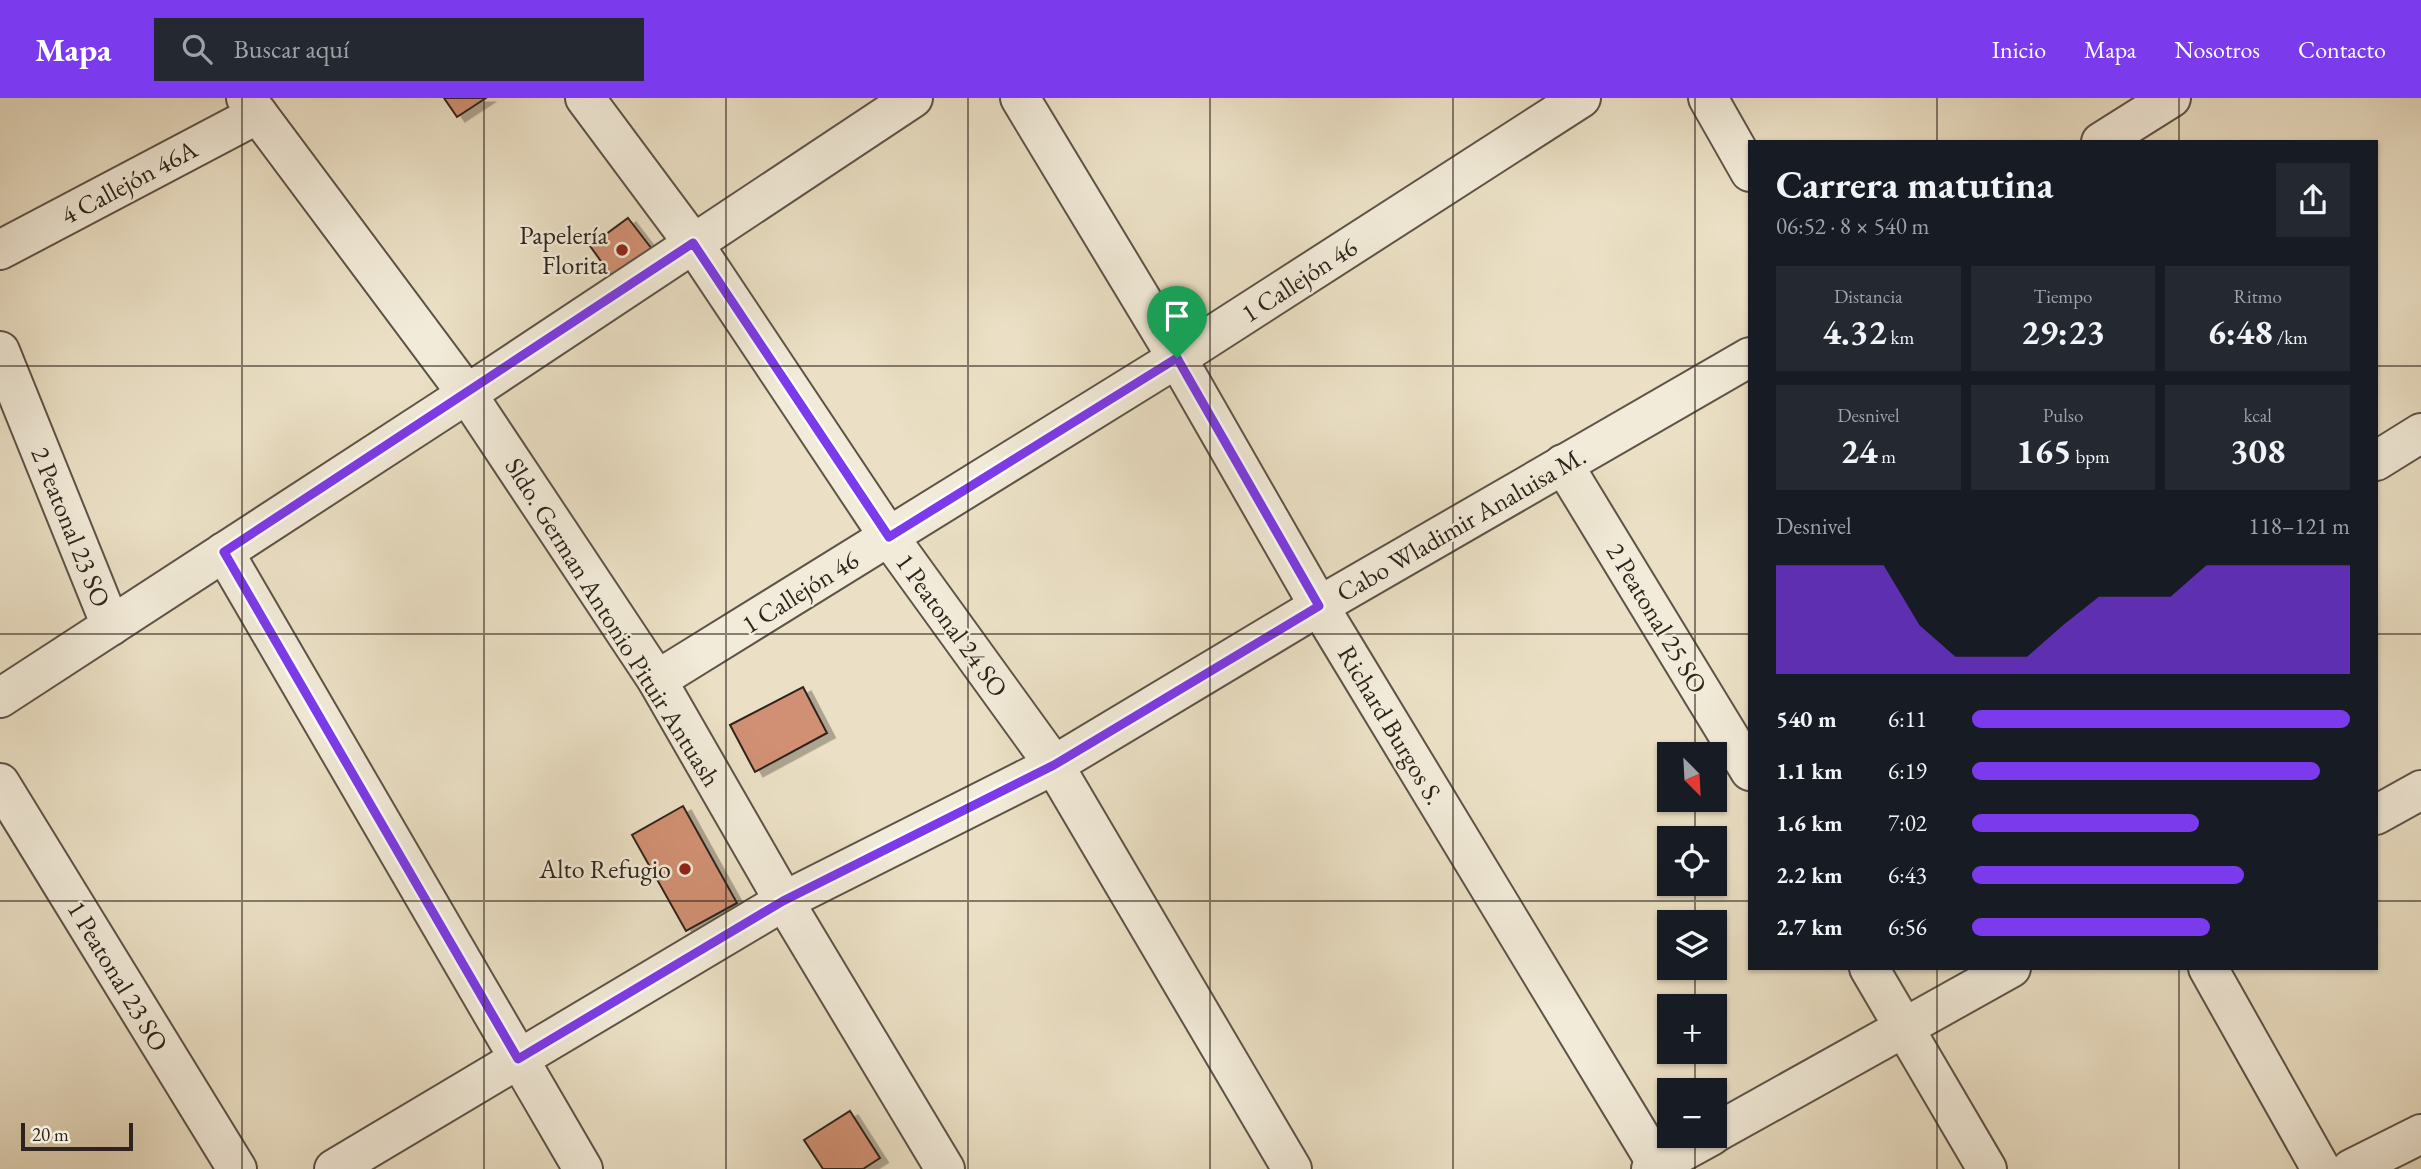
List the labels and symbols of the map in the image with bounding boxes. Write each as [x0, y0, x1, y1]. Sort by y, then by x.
street label: 4 Callejón 46A [55, 131, 204, 232]
place label: Papelería Florita [519, 218, 609, 282]
street label: 1 Callejón 46 [1234, 230, 1364, 330]
marker: Papelería Florita [614, 242, 630, 258]
pin [1147, 286, 1207, 358]
street label: Cabo Wladimir Analuisa M. [1330, 439, 1592, 609]
street label: 2 Peatonal 23 SO [23, 442, 119, 612]
street label: Sldo. German Antonio Pituir Antuash [497, 451, 729, 793]
street label: 2 Peatonal 25 SO [1599, 536, 1715, 700]
street label: 1 Callejón 46 [735, 543, 865, 641]
street label: 1 Peatonal 24 SO [888, 546, 1016, 704]
street label: Richard Burgos S. [1330, 639, 1452, 811]
north arrow [1657, 742, 1727, 812]
place label: Alto Refugio [538, 852, 671, 886]
marker: Alto Refugio [677, 861, 693, 877]
street label: 1 Peatonal 23 SO [60, 894, 176, 1058]
scale bar [21, 1120, 133, 1152]

